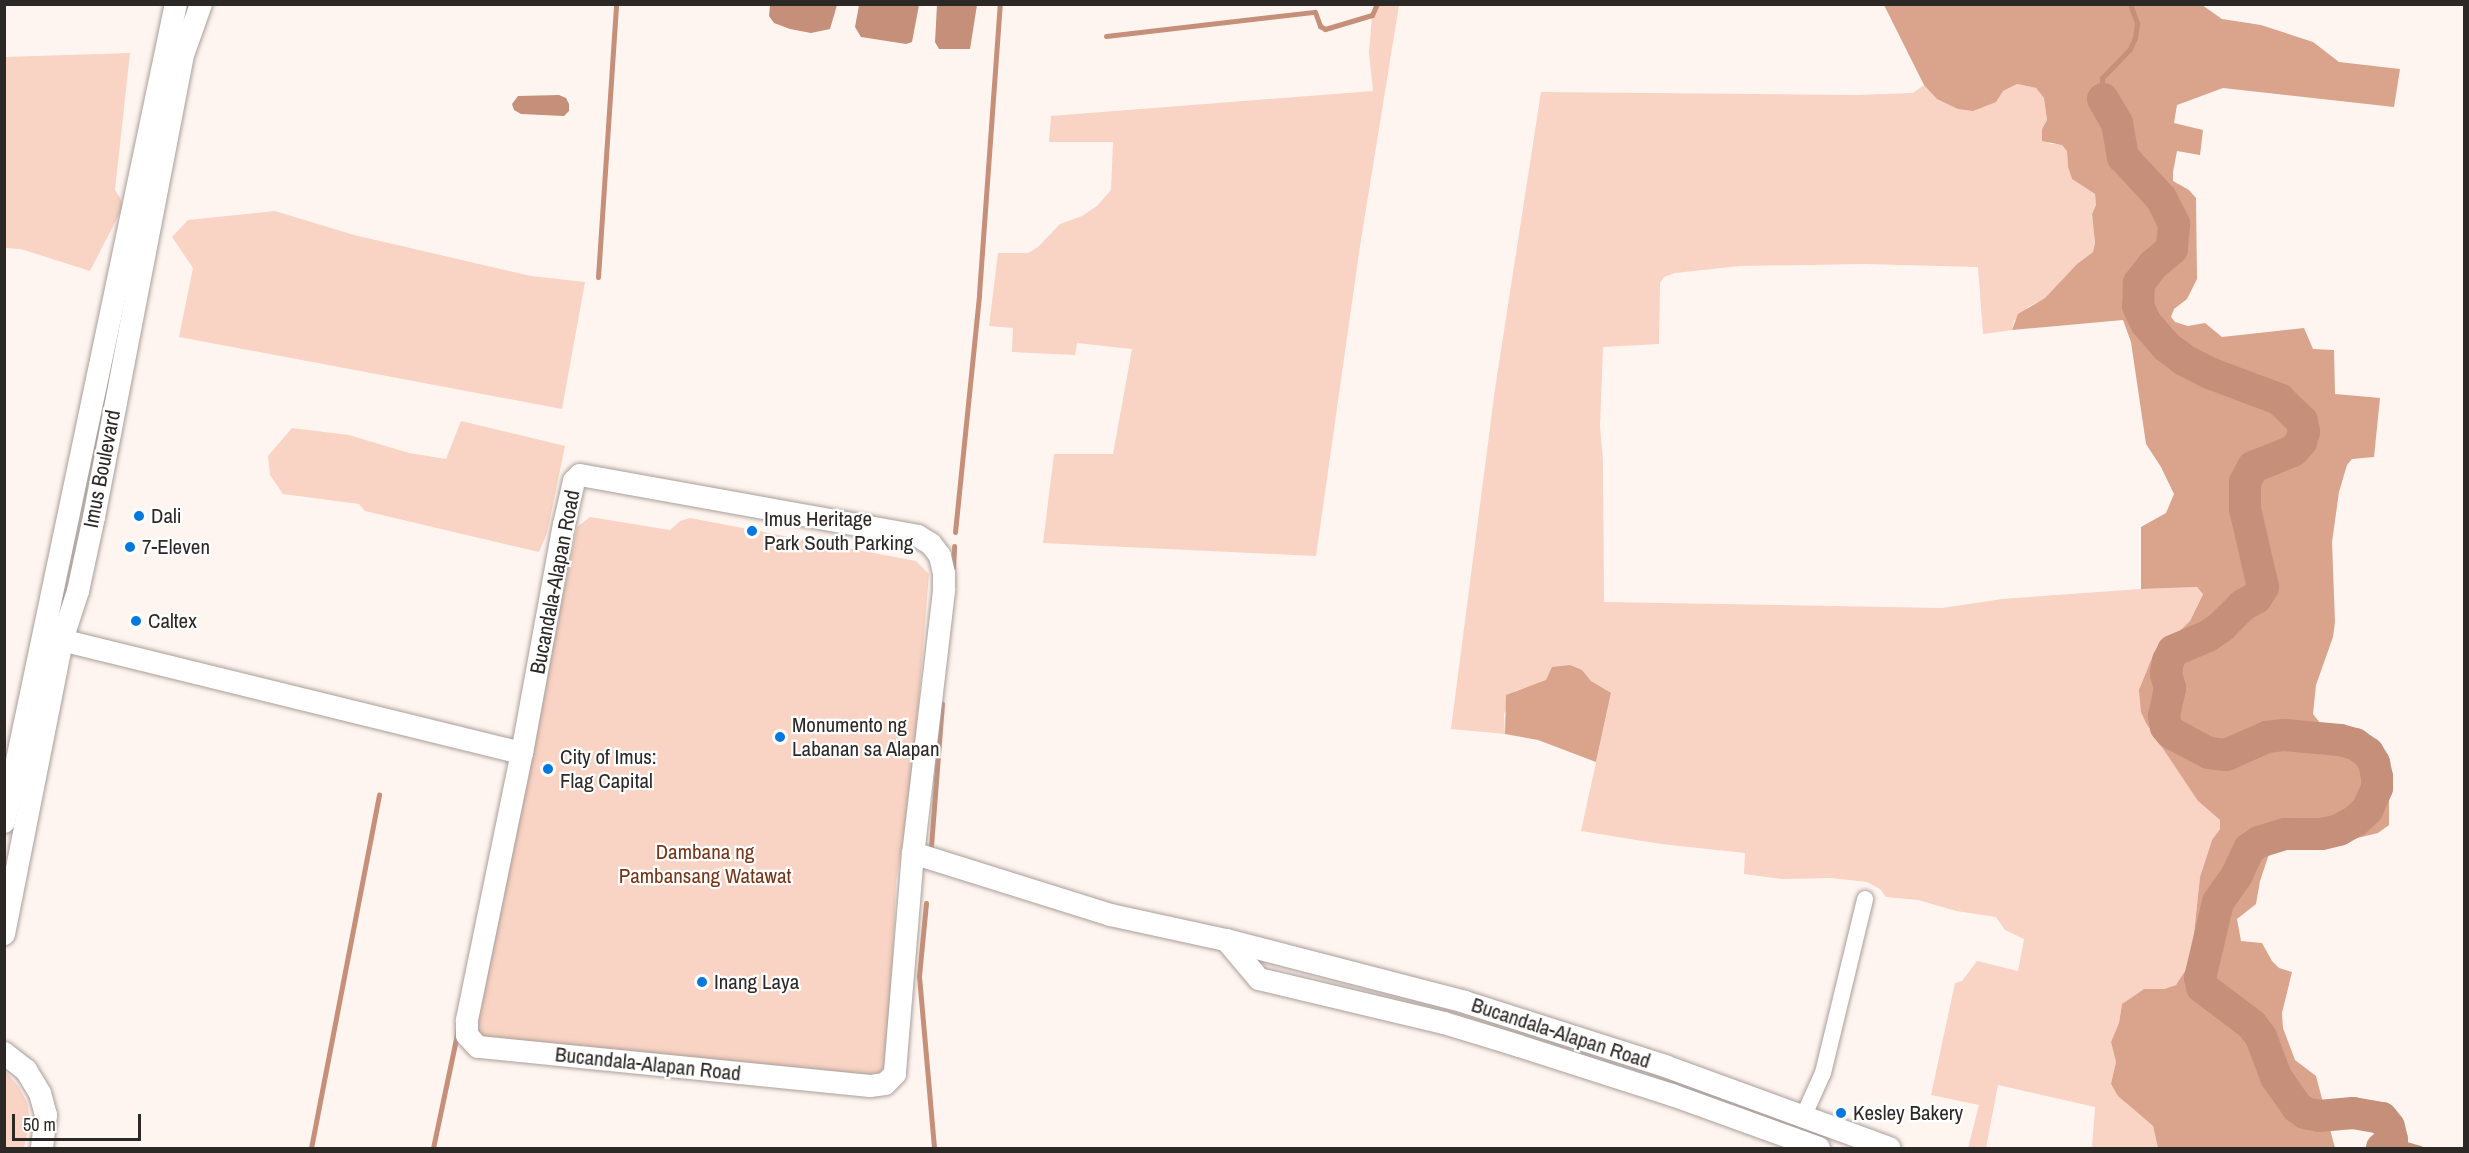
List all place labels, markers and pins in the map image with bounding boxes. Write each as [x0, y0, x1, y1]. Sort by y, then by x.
place label: Dali [151, 503, 182, 529]
place label: Imus Heritage Park South Parking [764, 506, 913, 556]
marker: Dali [132, 509, 146, 523]
marker: Imus Heritage Park South Parking [745, 524, 759, 538]
place label: 7-Eleven [142, 534, 210, 560]
marker: 7-Eleven [123, 540, 137, 554]
place label: Caltex [148, 608, 197, 634]
marker: Caltex [129, 614, 143, 628]
place label: Monumento ng Labanan sa Alapan [792, 712, 940, 762]
marker: Monumento ng Labanan sa Alapan [773, 730, 787, 744]
place label: City of Imus: Flag Capital [560, 744, 657, 794]
marker: City of Imus: Flag Capital [541, 762, 555, 776]
place label: Inang Laya [714, 969, 799, 995]
marker: Inang Laya [695, 975, 709, 989]
place label: Kesley Bakery [1853, 1100, 1963, 1126]
marker: Kesley Bakery [1834, 1106, 1848, 1120]

